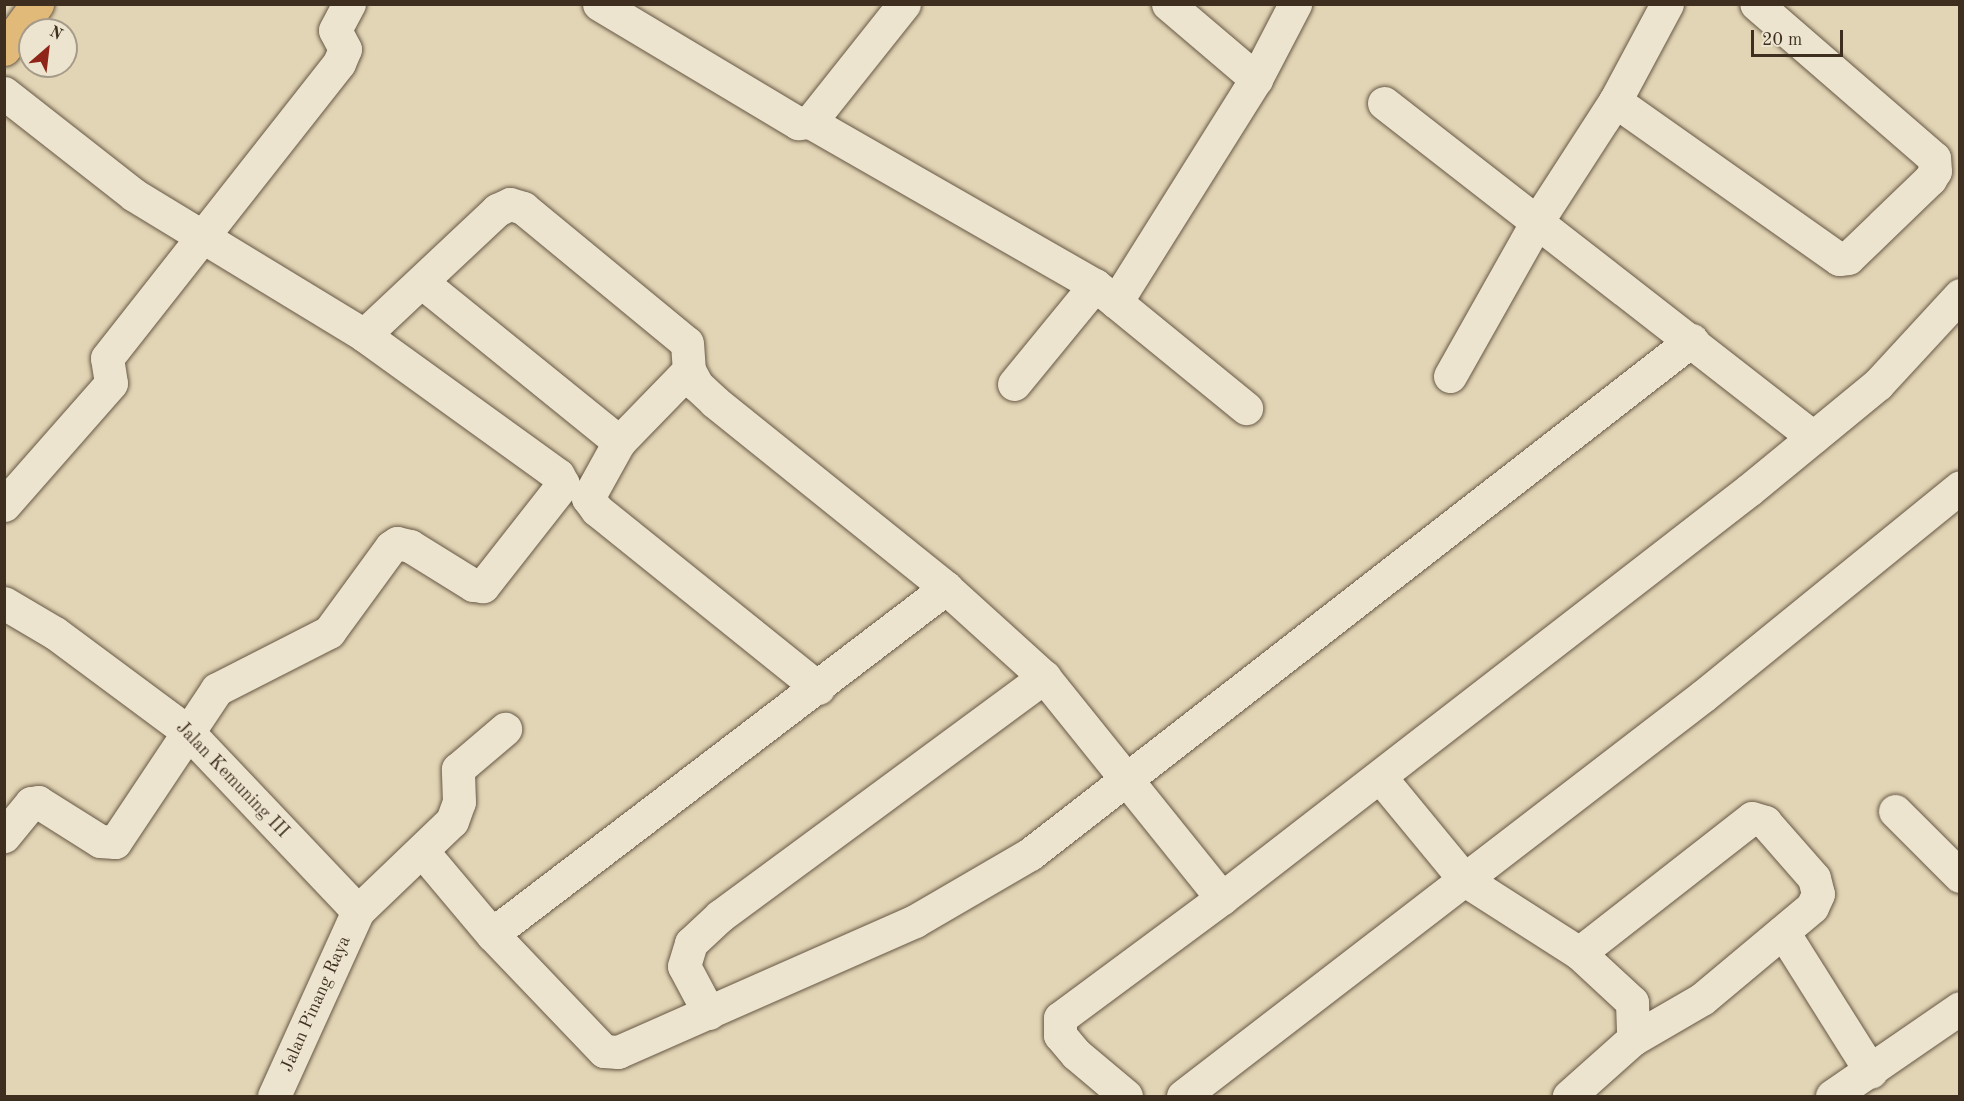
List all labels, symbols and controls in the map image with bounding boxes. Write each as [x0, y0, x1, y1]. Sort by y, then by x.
north arrow [18, 18, 78, 78]
scale bar [1754, 18, 1846, 56]
text: N [46, 24, 65, 44]
text: 20 m [1762, 31, 1802, 49]
street label: Jalan Kemuning III [171, 717, 293, 843]
street label: Jalan Pinang Raya [276, 933, 356, 1075]

